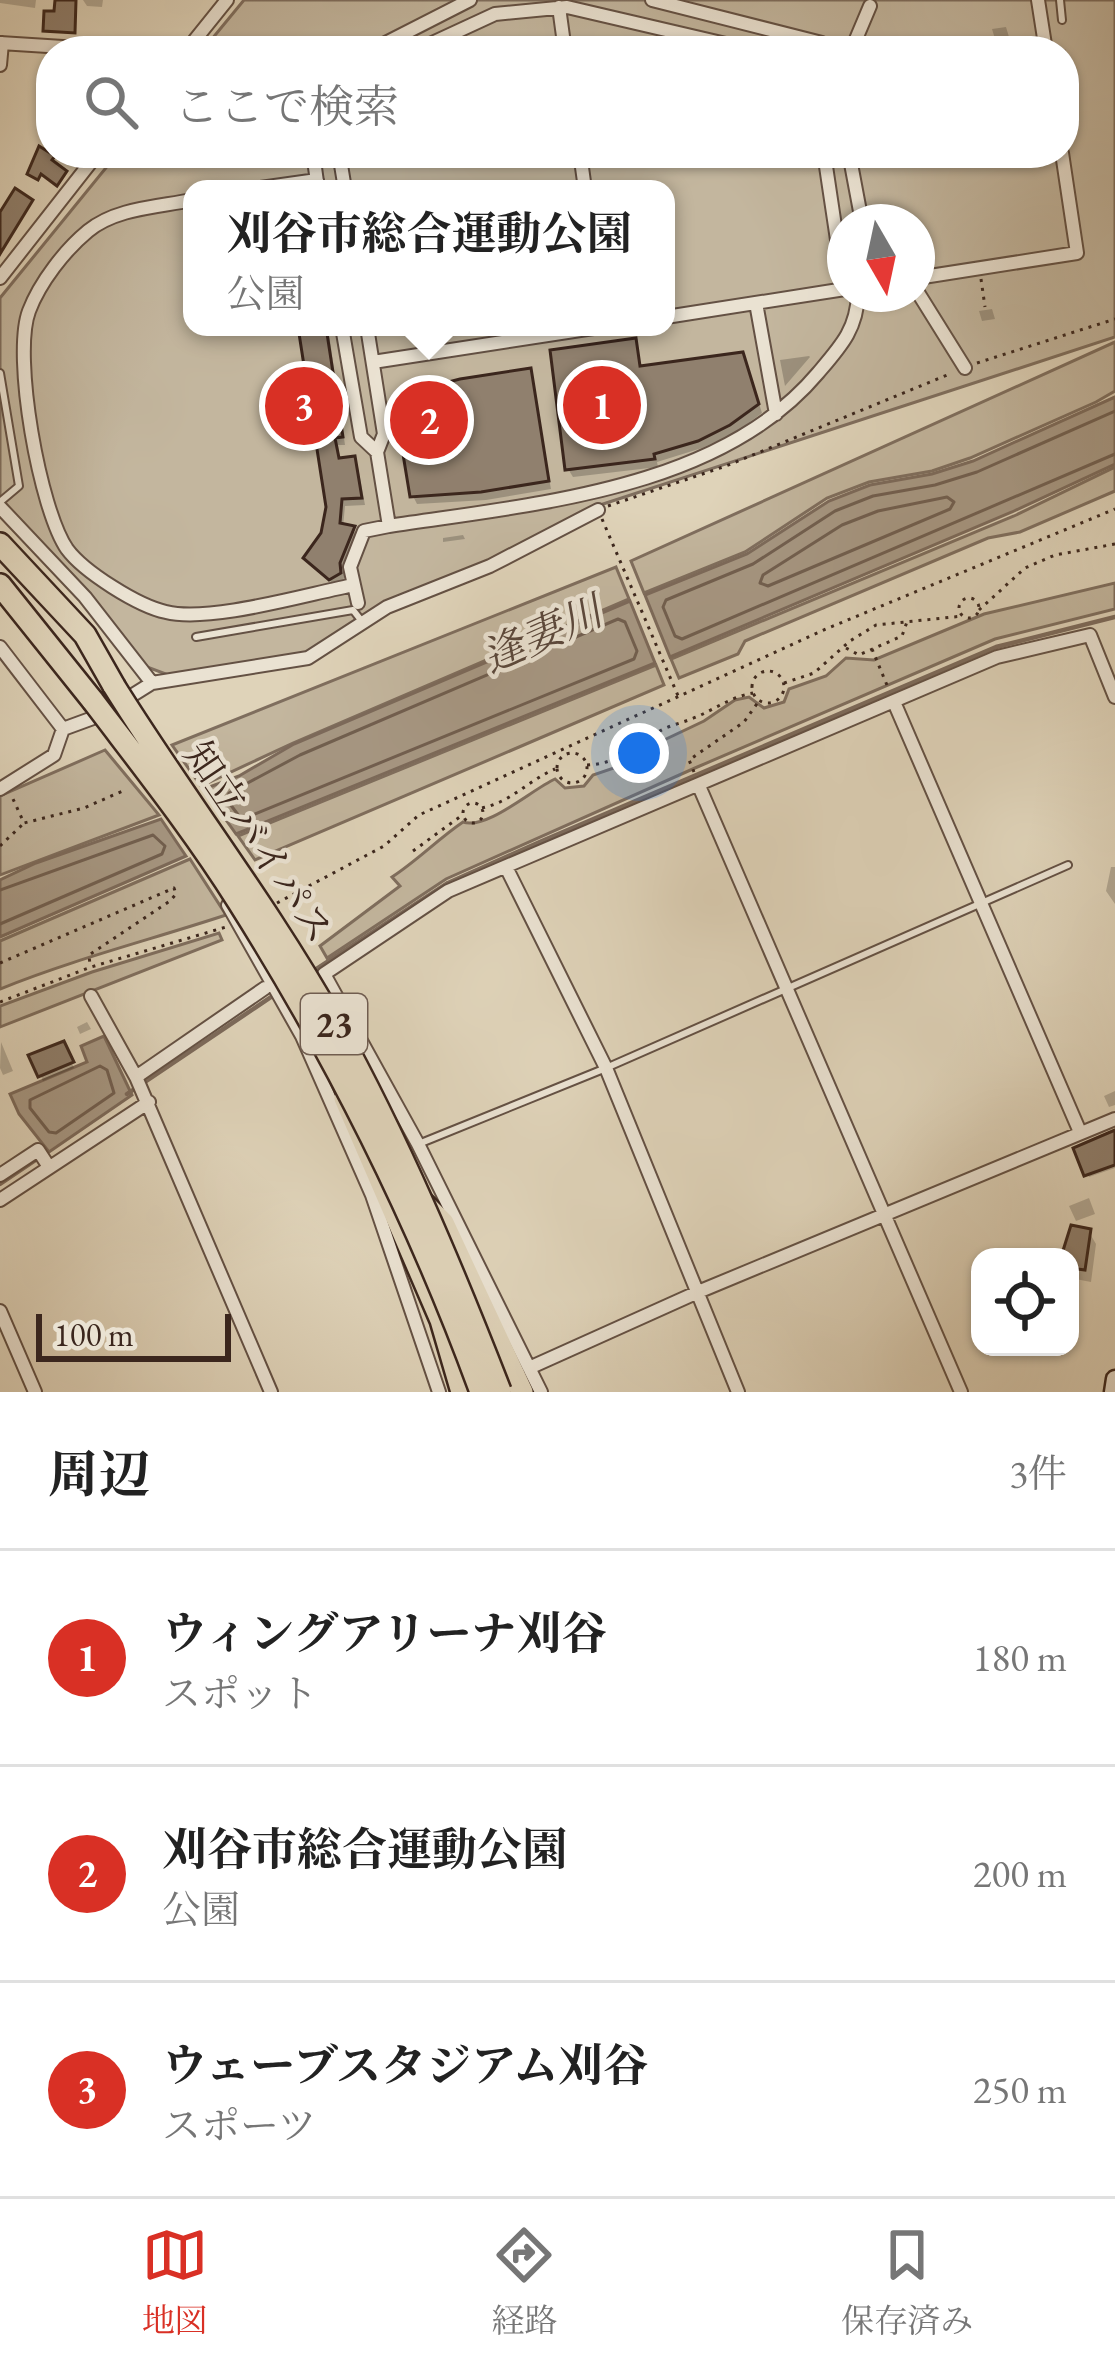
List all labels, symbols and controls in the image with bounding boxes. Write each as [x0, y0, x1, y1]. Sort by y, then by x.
search box [36, 36, 1079, 168]
icon: search [78, 69, 144, 135]
text: ここで検索 [174, 77, 399, 135]
popup [183, 180, 675, 336]
text: 刈谷市総合運動公園 [226, 204, 632, 262]
north arrow [827, 204, 935, 312]
text: 公園 [226, 268, 305, 319]
pin: 1 [563, 360, 641, 450]
pin: 3 [265, 361, 343, 451]
pin: 2 [390, 375, 468, 465]
water label: 逢妻川 [473, 582, 614, 685]
your location [609, 723, 669, 783]
street label: 知立バイパス [173, 731, 345, 953]
road number: 23 [301, 994, 367, 1054]
map controls [971, 1248, 1079, 1356]
button: locate [971, 1248, 1079, 1356]
scale bar [36, 1308, 231, 1361]
text: 100 m [54, 1313, 134, 1356]
text: 周辺 [48, 1441, 150, 1507]
text: 3件 [1009, 1448, 1067, 1499]
text: ウィングアリーナ刈谷 [162, 1604, 607, 1662]
text: 1 [77, 1632, 97, 1683]
text: 180 m [973, 1632, 1067, 1683]
text: スポット [162, 1668, 318, 1719]
text: 刈谷市総合運動公園 [162, 1820, 567, 1878]
text: 2 [77, 1848, 97, 1899]
text: 200 m [973, 1848, 1067, 1899]
text: 公園 [162, 1884, 240, 1935]
text: ウェーブスタジアム刈谷 [162, 2036, 648, 2094]
text: 3 [77, 2064, 97, 2115]
text: 250 m [973, 2064, 1067, 2115]
text: スポーツ [162, 2100, 316, 2151]
tab: 地図 [142, 2222, 208, 2342]
tab: 経路 [491, 2222, 557, 2342]
tab: 保存済み [841, 2222, 973, 2342]

